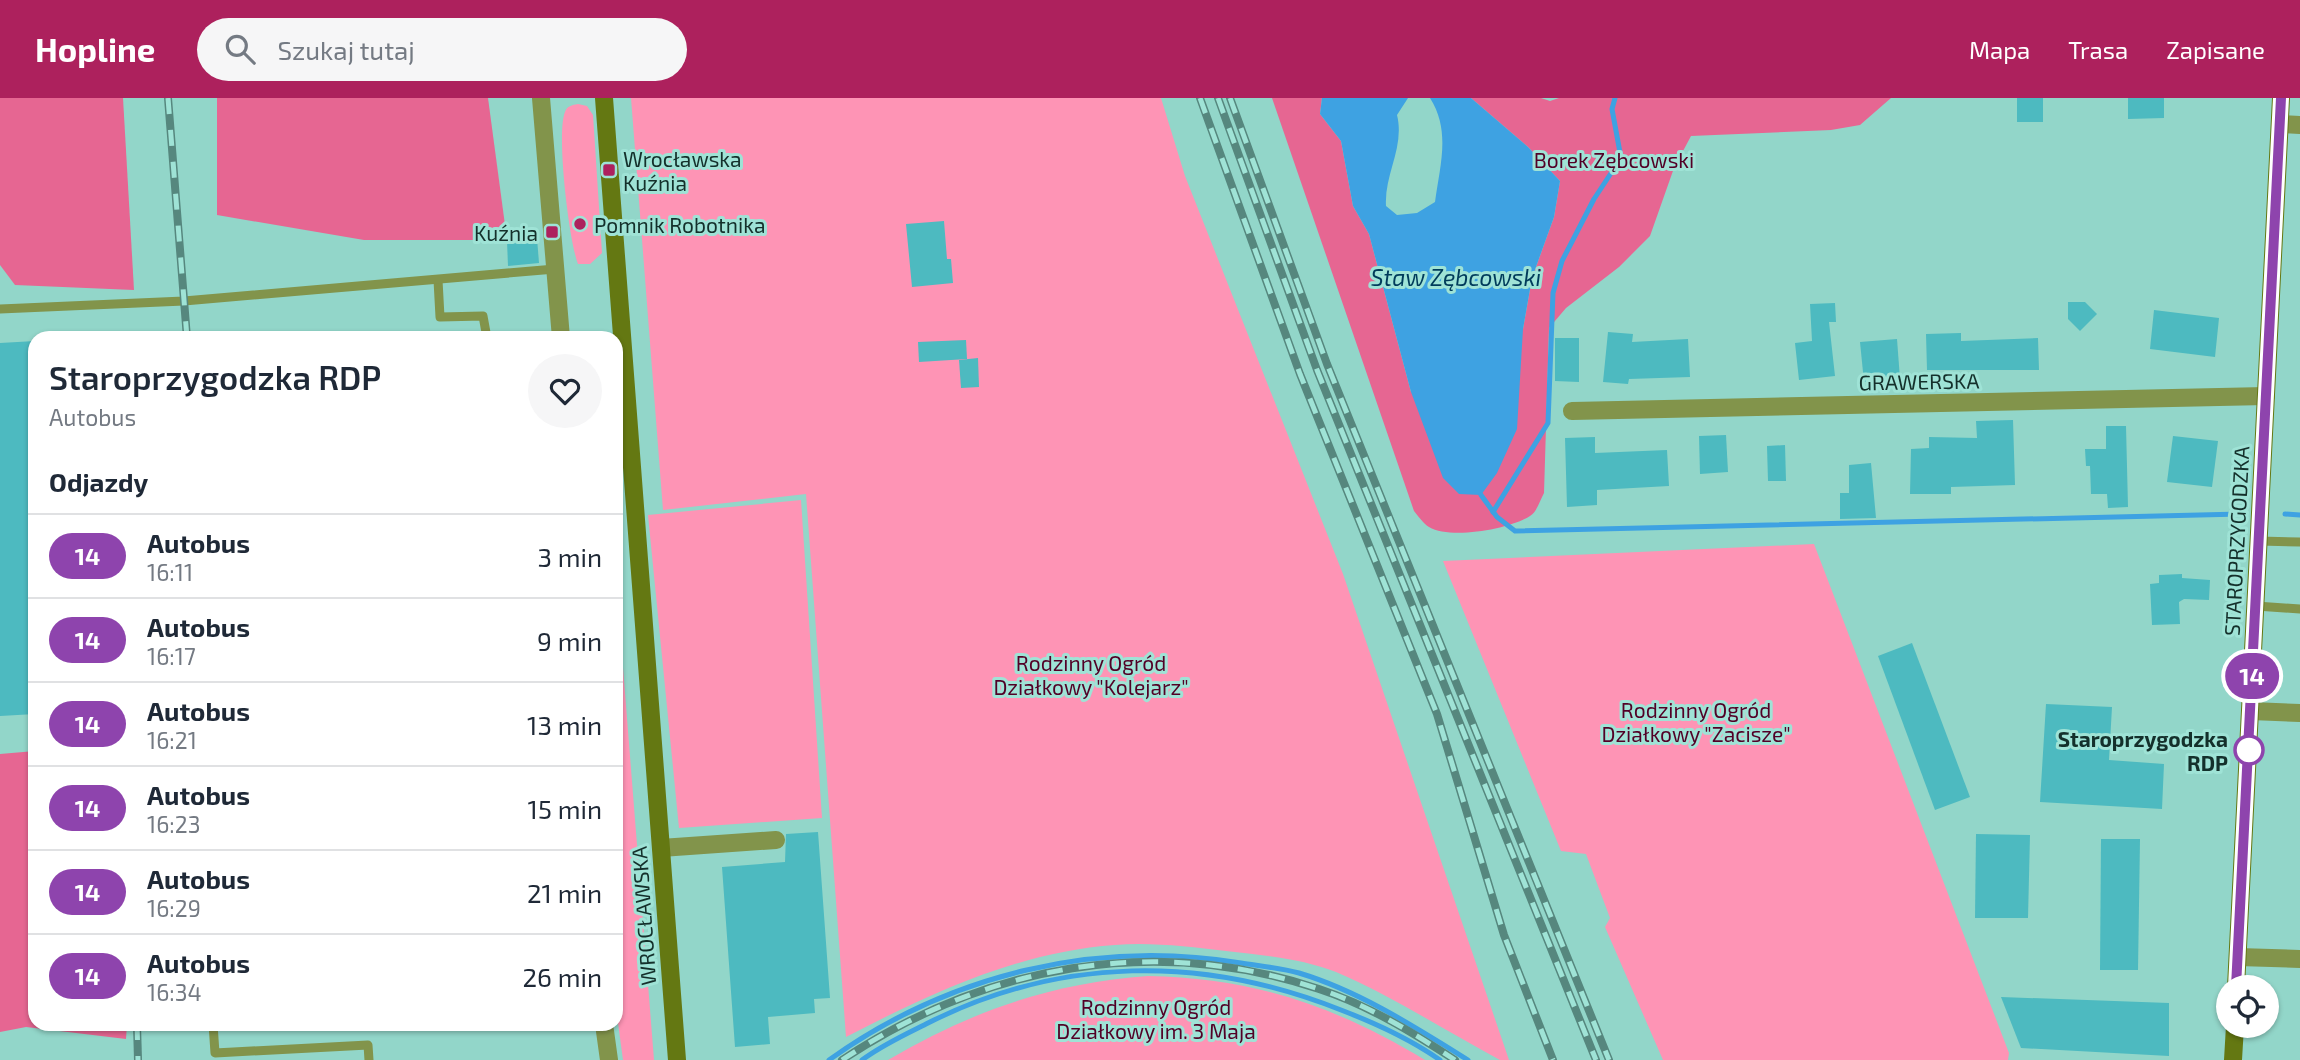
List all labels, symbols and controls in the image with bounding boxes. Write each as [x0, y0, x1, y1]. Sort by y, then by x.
search box [197, 18, 687, 81]
text: Hopline [35, 29, 155, 69]
icon: search [221, 30, 259, 68]
text: Szukaj tutaj [277, 34, 415, 65]
text: Mapa [1969, 35, 2030, 64]
text: Trasa [2068, 35, 2128, 64]
text: Zapisane [2166, 35, 2265, 64]
place label: Wrocławska Kuźnia [623, 146, 742, 195]
park label: Borek Zębcowski [1534, 147, 1694, 172]
marker: Wrocławska Kuźnia [601, 162, 617, 178]
place label: Pomnik Robotnika [594, 212, 765, 237]
marker: Pomnik Robotnika [572, 216, 588, 232]
place label: Kuźnia [474, 220, 538, 245]
marker: Kuźnia [544, 224, 560, 240]
water label: Staw Zębcowski [1371, 263, 1541, 291]
button: heart [528, 354, 602, 428]
text: Staroprzygodzka RDP [49, 357, 381, 397]
street label: GRAWERSKA [1858, 367, 1980, 395]
text: Autobus [49, 403, 136, 431]
street label: STAROPRZYGODZKA [2219, 445, 2253, 637]
text: Odjazdy [49, 466, 148, 497]
text: Autobus [147, 527, 250, 558]
text: 14 [75, 541, 100, 570]
text: 3 min [537, 541, 602, 572]
text: 16:11 [147, 558, 193, 586]
text: Autobus [147, 611, 250, 642]
text: 14 [75, 625, 100, 654]
text: 9 min [537, 625, 602, 656]
text: 16:17 [147, 642, 196, 670]
park label: Rodzinny Ogród Działkowy "Kolejarz" [993, 650, 1189, 700]
line badge: 14 [2220, 653, 2284, 699]
text: 14 [2239, 661, 2265, 690]
text: Autobus [147, 695, 250, 726]
park label: Rodzinny Ogród Działkowy "Zacisze" [1601, 697, 1791, 746]
text: 14 [75, 709, 100, 738]
text: 13 min [527, 709, 602, 740]
text: 16:21 [147, 726, 197, 754]
place label: Staroprzygodzka RDP [2058, 726, 2228, 775]
marker: Staroprzygodzka RDP [2234, 735, 2264, 765]
text: Autobus [147, 779, 250, 810]
text: 14 [75, 793, 100, 822]
text: 15 min [528, 793, 602, 824]
text: 16:23 [147, 810, 200, 838]
street label: WROCŁAWSKA [626, 846, 660, 986]
text: Autobus [147, 863, 250, 894]
text: 14 [75, 877, 100, 906]
text: 21 min [527, 877, 602, 908]
text: 16:29 [147, 894, 201, 922]
text: Autobus [147, 947, 250, 978]
text: 14 [75, 961, 100, 990]
text: 26 min [522, 961, 602, 992]
map controls [2216, 975, 2279, 1038]
button: locate [2216, 975, 2279, 1038]
text: 16:34 [147, 978, 202, 1006]
park label: Rodzinny Ogród Działkowy im. 3 Maja [1056, 994, 1256, 1044]

